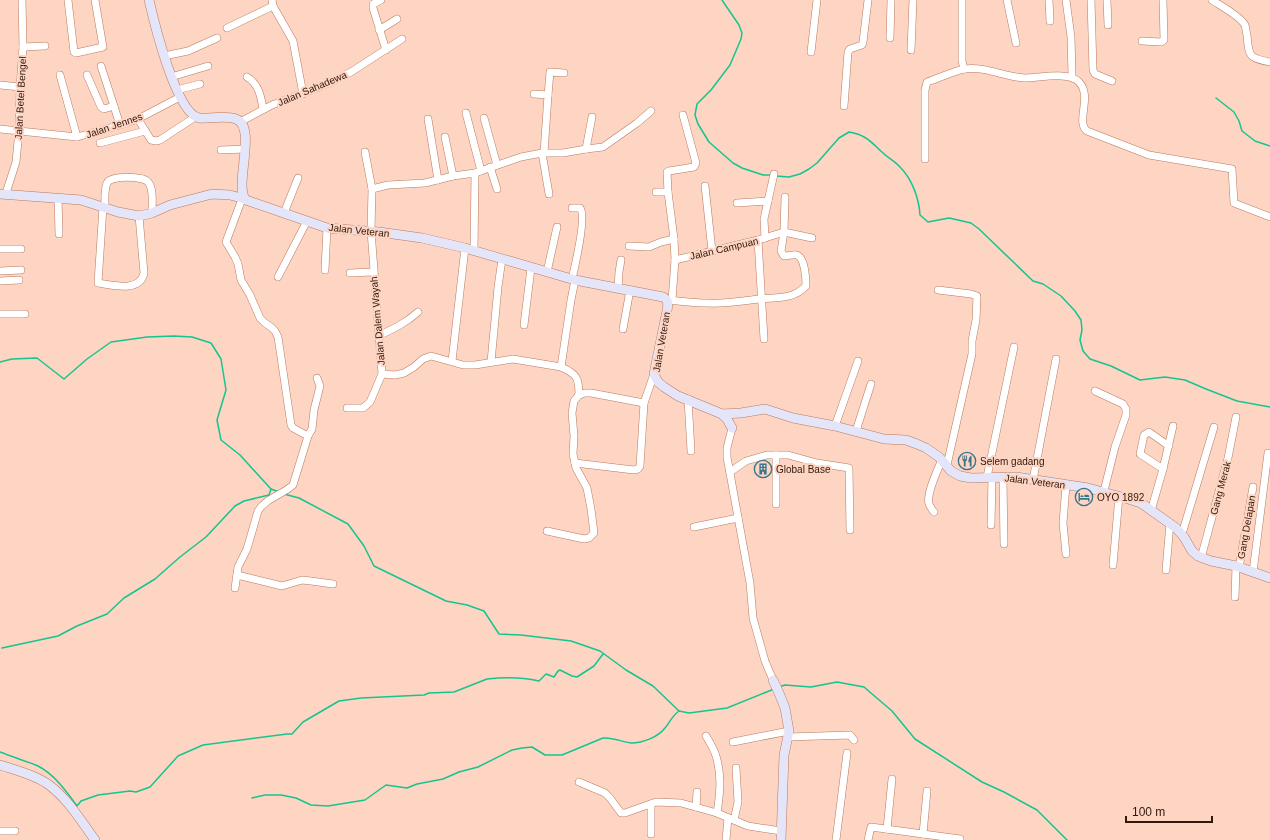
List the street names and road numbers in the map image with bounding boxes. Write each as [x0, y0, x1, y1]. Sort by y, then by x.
street label: Jalan Betel Bengel [13, 56, 28, 140]
street label: Jalan Sahadewa [276, 69, 349, 108]
street label: Jalan Jennes [85, 111, 144, 140]
street label: Jalan Veteran [328, 222, 390, 239]
street label: Jalan Campuan [689, 235, 759, 262]
street label: Jalan Dalem Wayah [368, 276, 387, 366]
street label: Jalan Veteran [651, 311, 672, 373]
street label: Gang Merak [1208, 459, 1233, 516]
street label: Jalan Veteran [1004, 472, 1066, 491]
street label: Gang Delapan [1235, 494, 1258, 560]

